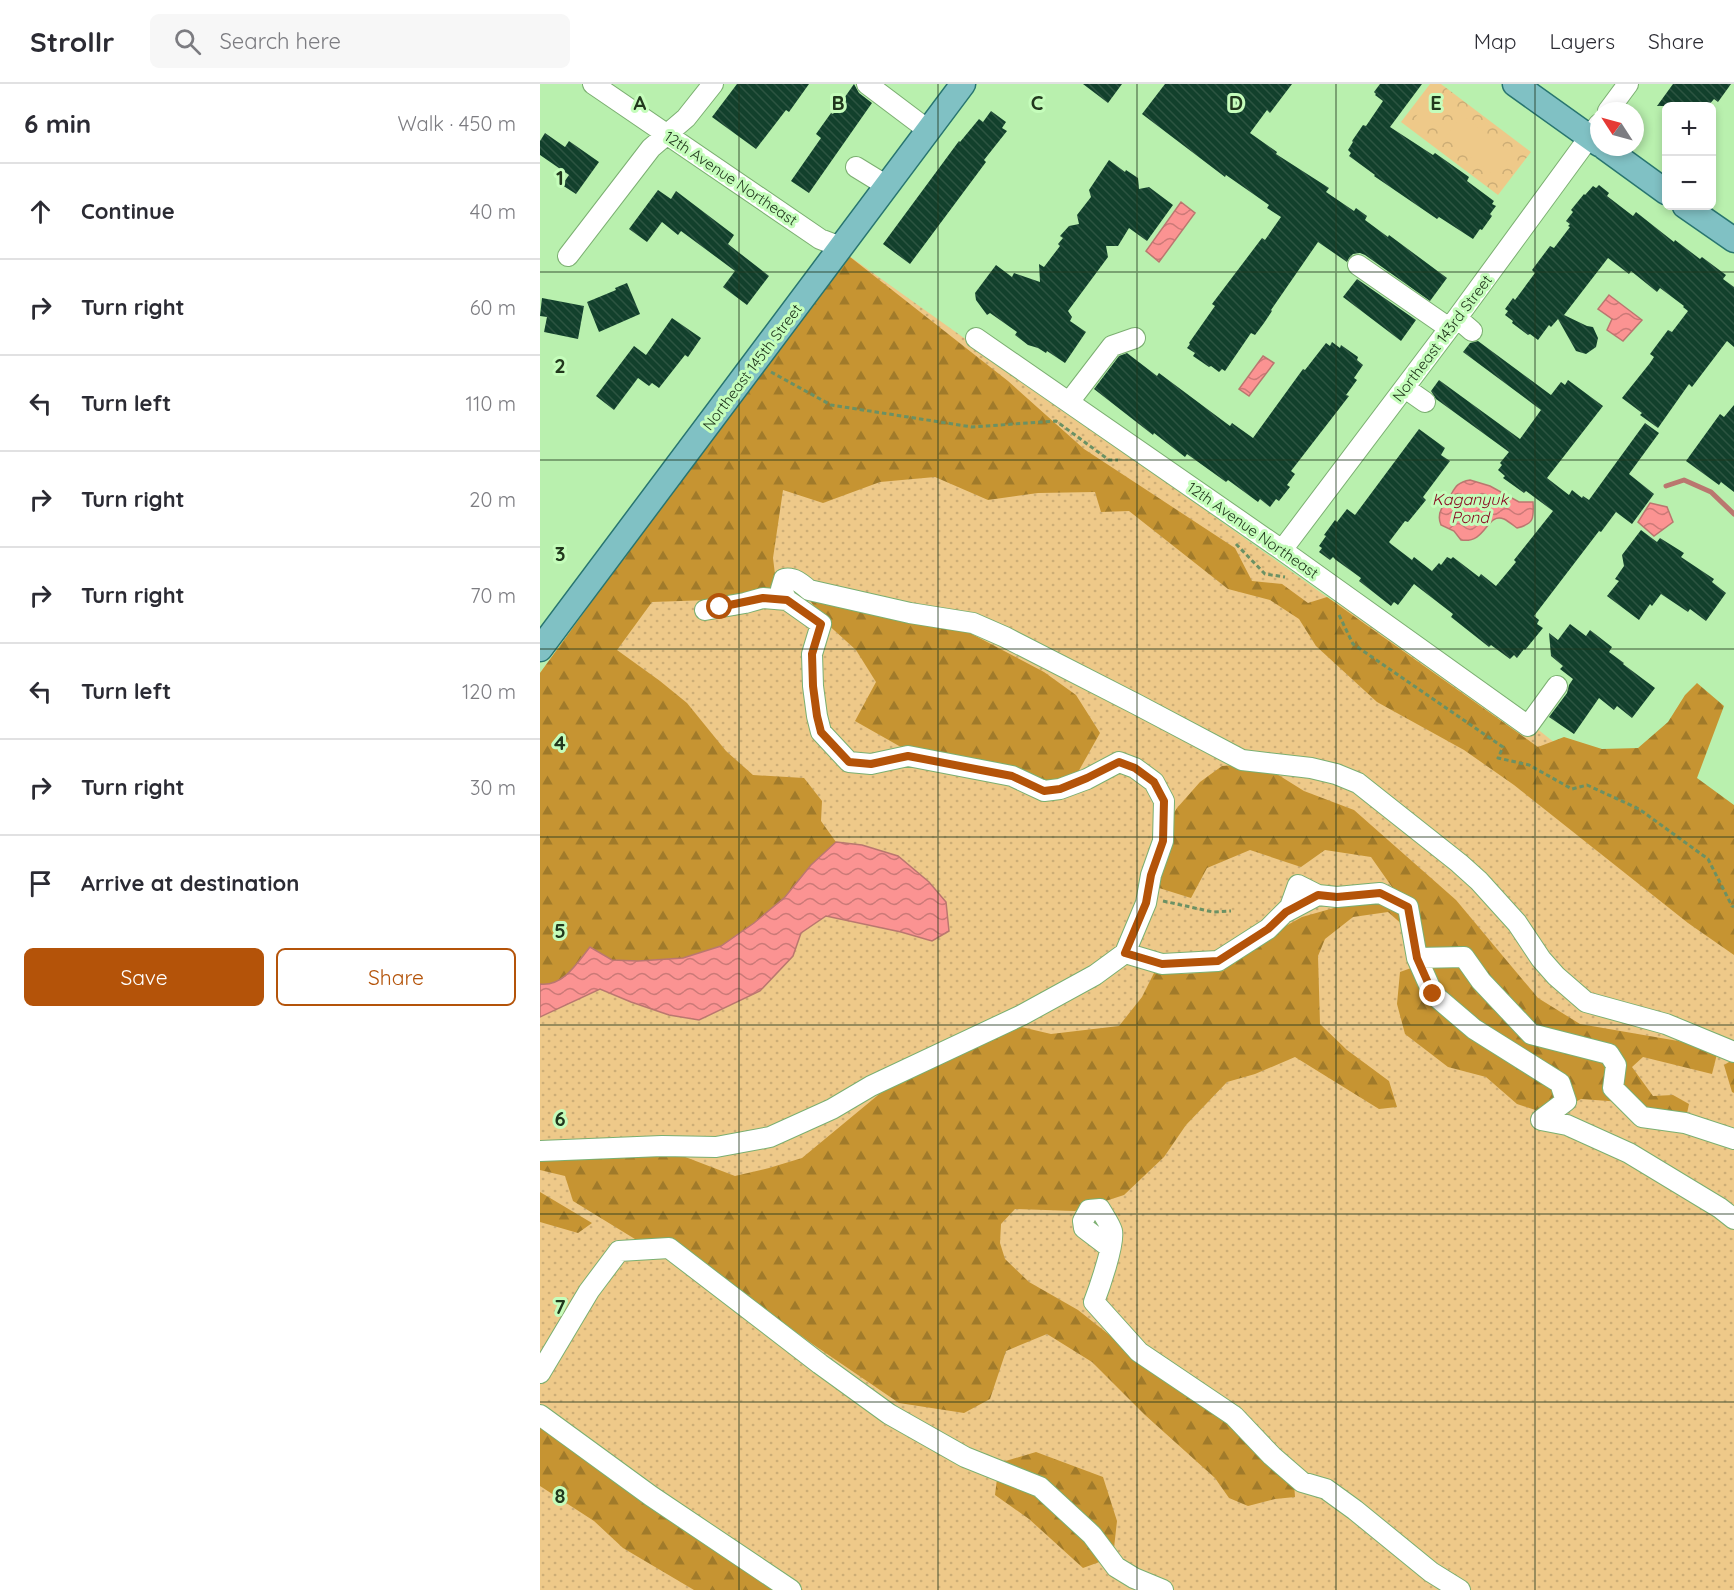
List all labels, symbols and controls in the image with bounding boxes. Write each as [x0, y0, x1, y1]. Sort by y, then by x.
search box [150, 14, 570, 68]
text: Strollr [30, 24, 114, 59]
icon: search [171, 25, 204, 58]
text: Search here [219, 27, 341, 55]
text: Map [1474, 28, 1517, 54]
text: Layers [1550, 28, 1615, 54]
text: Share [1648, 28, 1704, 54]
text: A [634, 90, 647, 115]
text: B [831, 90, 845, 115]
text: C [1031, 90, 1044, 115]
text: D [1229, 90, 1243, 115]
text: E [1430, 90, 1442, 115]
north arrow [1590, 102, 1644, 156]
map controls [1662, 102, 1716, 210]
button: + [1662, 102, 1716, 156]
text: 6 min [24, 107, 91, 140]
text: Walk · 450 m [397, 111, 516, 136]
street label: 12th Avenue Northeast [661, 126, 801, 230]
button: − [1662, 156, 1716, 210]
text: 1 [556, 165, 564, 190]
icon: ahead [24, 195, 57, 228]
text: Continue [81, 197, 175, 225]
text: 40 m [470, 199, 516, 224]
street label: Northeast 143rd Street [1388, 271, 1496, 405]
icon: right [24, 291, 57, 324]
text: Turn right [81, 293, 185, 321]
text: 60 m [470, 295, 516, 320]
street label: Northeast 145th Street [698, 300, 806, 434]
text: 2 [554, 353, 566, 378]
icon: left [24, 387, 57, 420]
text: Turn left [81, 389, 171, 417]
text: 110 m [466, 391, 516, 416]
street label: 12th Avenue Northeast [1184, 477, 1322, 583]
icon: right [24, 483, 57, 516]
text: Turn right [81, 485, 185, 513]
text: 20 m [469, 487, 516, 512]
water label: Kaganyuk Pond [1432, 489, 1509, 527]
text: 3 [555, 541, 565, 566]
icon: right [24, 579, 57, 612]
text: Turn right [81, 581, 185, 609]
text: 70 m [470, 583, 516, 608]
route start [706, 593, 732, 619]
icon: left [24, 675, 57, 708]
text: Turn left [81, 677, 171, 705]
text: 120 m [462, 679, 516, 704]
text: 4 [554, 730, 566, 755]
icon: right [24, 771, 57, 804]
text: Turn right [81, 773, 185, 801]
text: 30 m [470, 775, 516, 800]
icon: arrive [24, 867, 57, 900]
text: Arrive at destination [81, 869, 299, 897]
text: 5 [554, 918, 566, 943]
button: Save [24, 948, 264, 1006]
button: Share [276, 948, 516, 1006]
route end [1419, 980, 1445, 1006]
text: 6 [554, 1106, 566, 1131]
text: 7 [555, 1294, 566, 1319]
text: 8 [555, 1483, 566, 1508]

